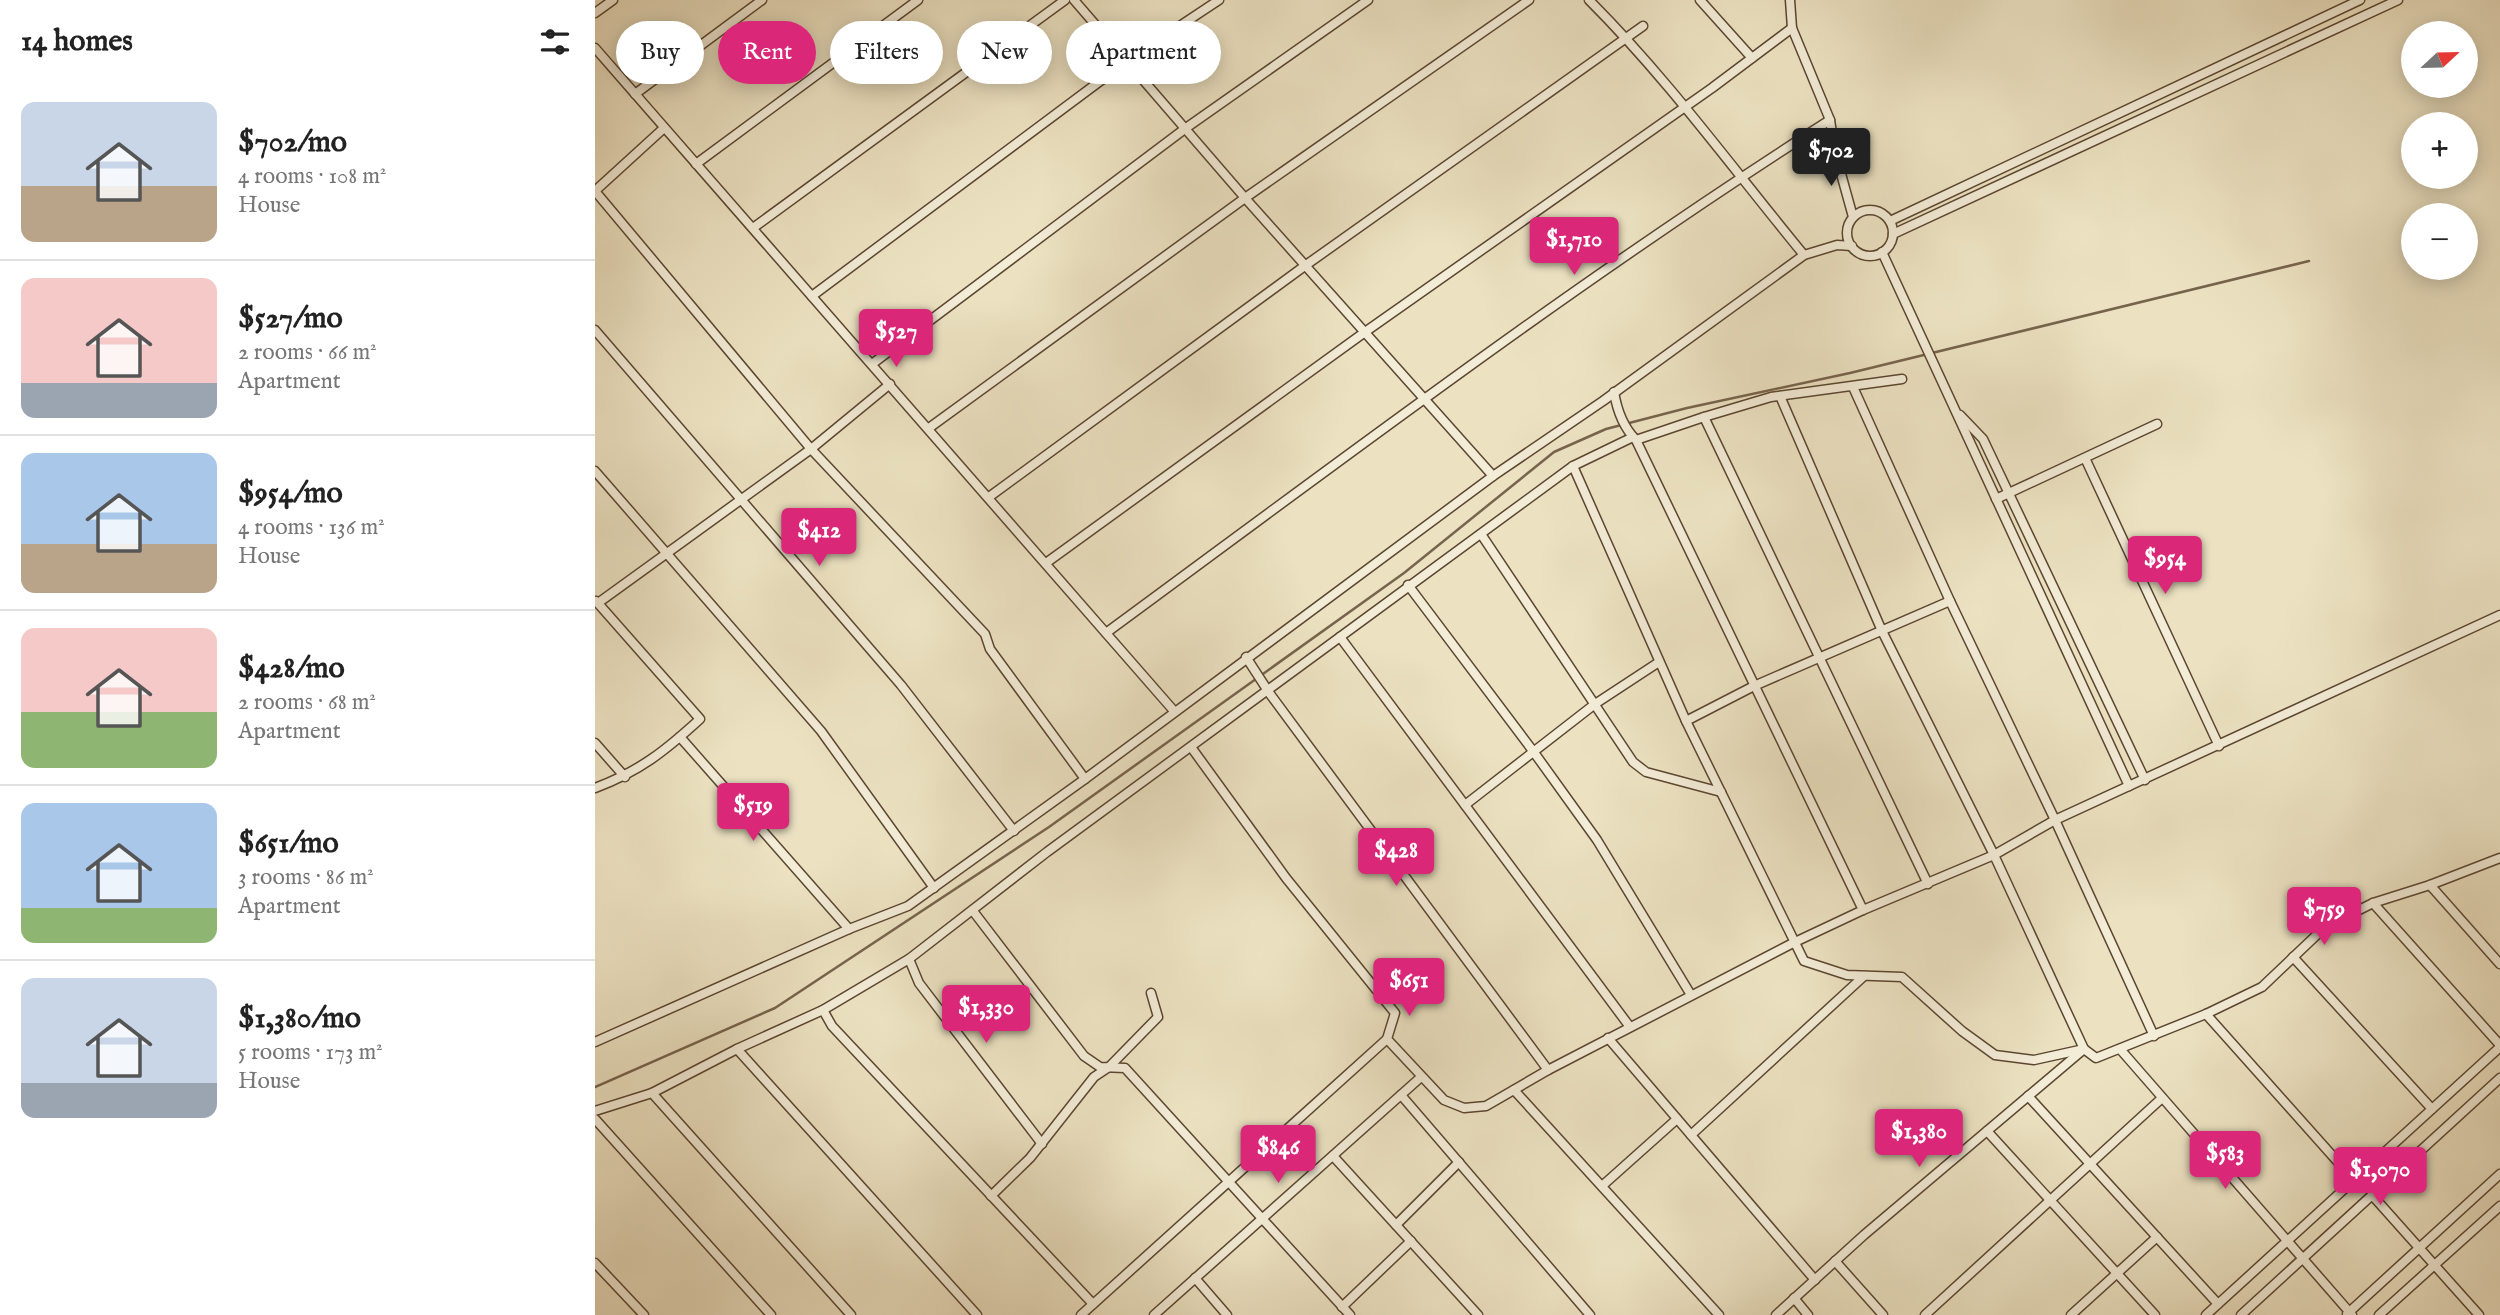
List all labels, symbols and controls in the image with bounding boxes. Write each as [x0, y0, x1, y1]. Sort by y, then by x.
chip: Buy [616, 21, 704, 84]
chip: Rent [718, 21, 816, 84]
chip: Filters [830, 21, 943, 84]
chip: New [957, 21, 1052, 84]
chip: Apartment [1066, 21, 1221, 84]
north arrow [2401, 21, 2478, 98]
map controls [2401, 21, 2478, 280]
text: 14 homes [21, 23, 133, 61]
icon: filters [536, 23, 574, 61]
button: + [2401, 112, 2478, 189]
text: $702/mo [238, 124, 347, 162]
pin: $702 [1790, 128, 1872, 188]
icon: home [77, 130, 161, 214]
text: $702 [1808, 136, 1854, 165]
text: 4 rooms · 108 m² [238, 162, 386, 191]
text: House [238, 191, 300, 220]
button: − [2401, 203, 2478, 280]
pin: $1,710 [1517, 218, 1631, 277]
text: $1,710 [1546, 225, 1602, 254]
text: $527/mo [238, 300, 343, 338]
icon: home [77, 306, 161, 390]
pin: $527 [855, 310, 937, 369]
text: $527 [875, 317, 917, 346]
text: 2 rooms · 66 m² [238, 338, 377, 367]
text: Apartment [238, 367, 341, 396]
text: $954/mo [238, 475, 343, 513]
icon: home [77, 481, 161, 565]
pin: $412 [778, 508, 860, 568]
text: 4 rooms · 136 m² [238, 513, 385, 542]
text: $412 [797, 516, 841, 545]
pin: $954 [2124, 536, 2206, 596]
text: House [238, 542, 300, 571]
text: $954 [2144, 544, 2186, 573]
text: $428/mo [238, 650, 345, 688]
icon: home [77, 656, 161, 740]
text: 2 rooms · 68 m² [238, 688, 376, 717]
text: Apartment [238, 717, 341, 746]
pin: $519 [712, 784, 794, 843]
text: $519 [733, 791, 773, 820]
text: $651/mo [238, 825, 339, 863]
pin: $428 [1355, 828, 1437, 888]
icon: home [77, 831, 161, 915]
text: $428 [1374, 836, 1418, 865]
text: 3 rooms · 86 m² [238, 863, 374, 892]
pin: $759 [2283, 888, 2365, 947]
text: Apartment [238, 892, 341, 921]
text: $759 [2303, 895, 2345, 924]
pin: $651 [1368, 958, 1450, 1018]
text: $651 [1389, 966, 1429, 995]
pin: $1,330 [929, 986, 1043, 1045]
text: $1,330 [958, 993, 1014, 1022]
text: $1,380/mo [238, 1000, 361, 1038]
icon: home [77, 1006, 161, 1090]
text: 5 rooms · 173 m² [238, 1038, 383, 1067]
text: House [238, 1067, 300, 1096]
pin: $1,380 [1862, 1110, 1976, 1169]
text: $1,380 [1891, 1117, 1947, 1146]
pin: $846 [1237, 1126, 1319, 1185]
pin: $583 [2184, 1132, 2266, 1191]
text: $846 [1257, 1133, 1299, 1162]
text: $583 [2206, 1139, 2244, 1168]
pin: $1,070 [2323, 1148, 2437, 1207]
text: $1,070 [2350, 1155, 2410, 1184]

